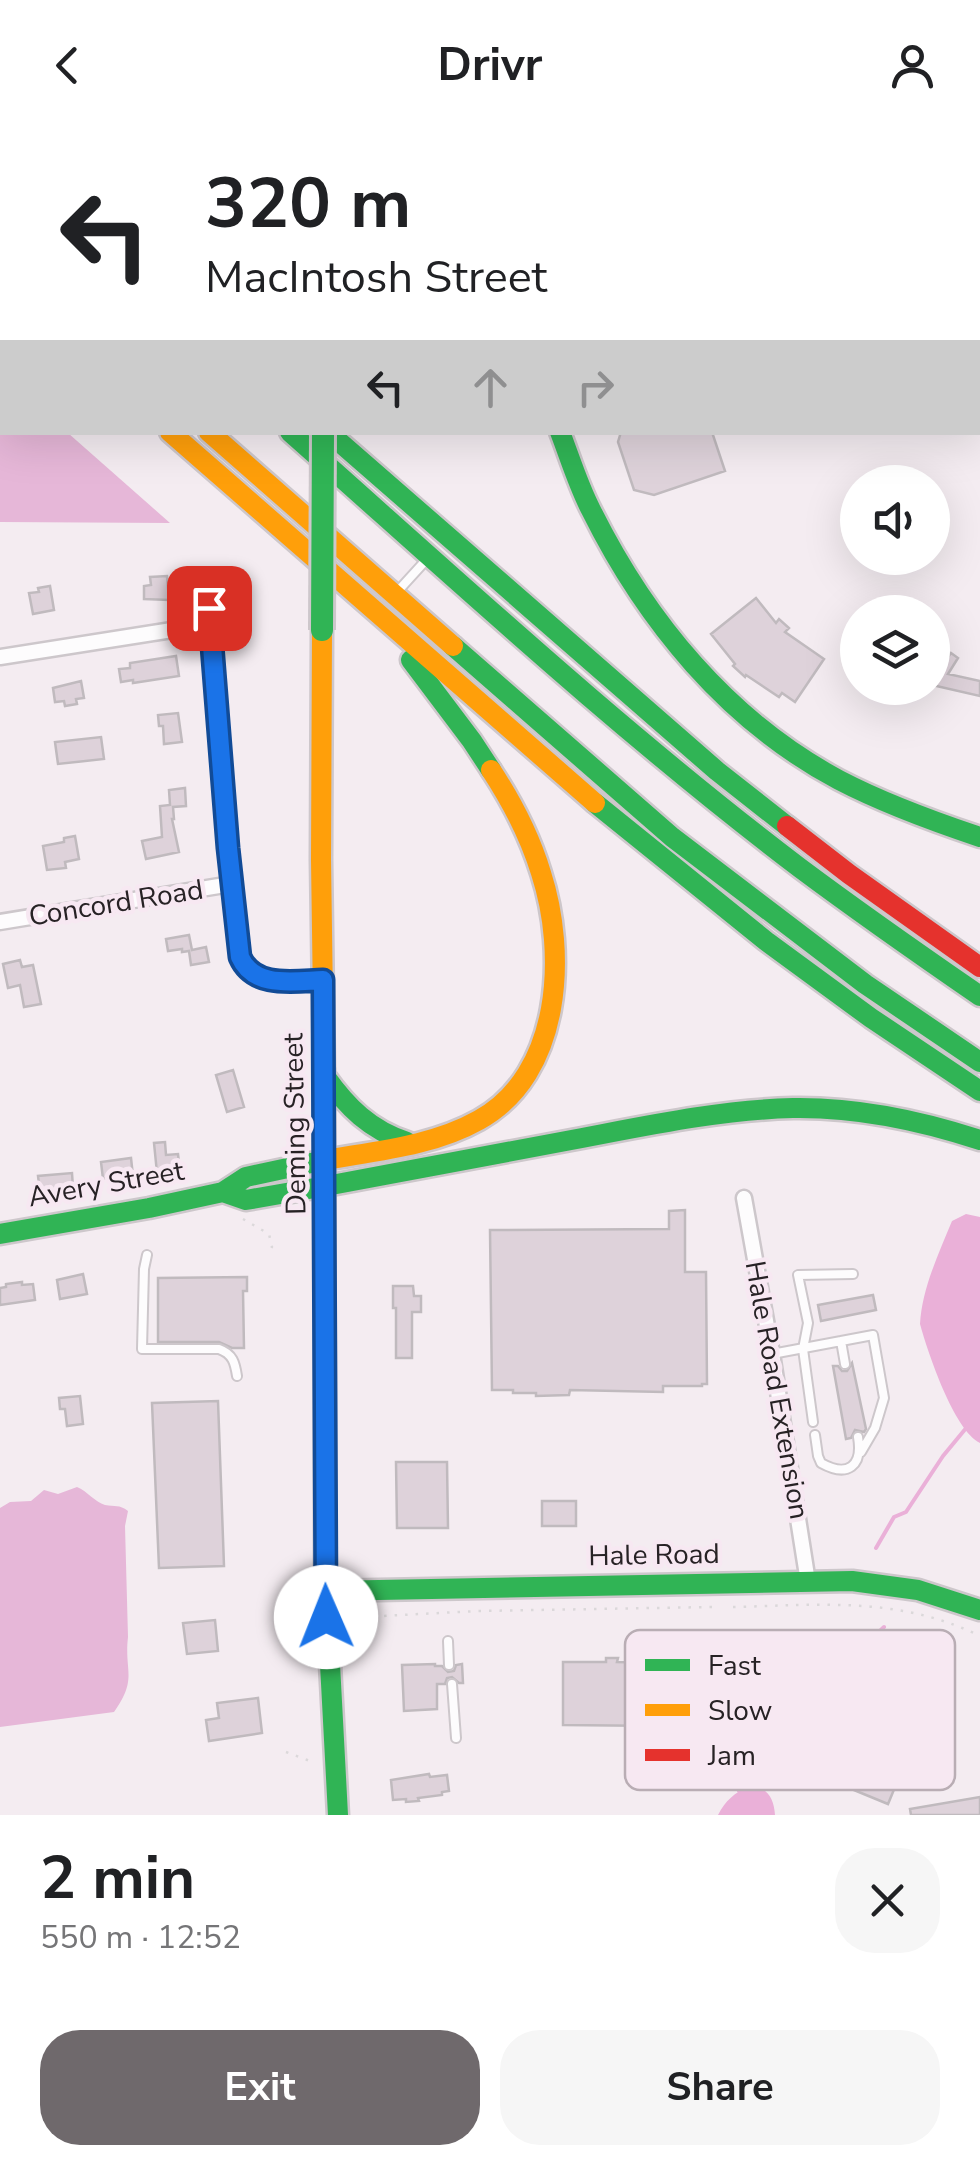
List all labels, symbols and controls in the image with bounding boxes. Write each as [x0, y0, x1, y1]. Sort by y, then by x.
text: Drivr [438, 35, 542, 96]
icon: back [40, 38, 95, 93]
icon: person [885, 38, 940, 93]
text: 320 m [205, 156, 411, 252]
icon: left [40, 170, 170, 300]
text: MacIntosh Street [205, 247, 547, 308]
icon: left [358, 360, 413, 415]
icon: ahead [463, 360, 518, 415]
icon: right [568, 360, 623, 415]
map controls [840, 465, 950, 705]
button: sound [840, 465, 950, 575]
pin [167, 566, 252, 651]
icon: arrive [182, 581, 237, 636]
button: layers [840, 595, 950, 705]
street label: Concord Road [26, 870, 206, 936]
street label: Deming Street [274, 1032, 316, 1215]
street label: Avery Street [25, 1152, 187, 1216]
street label: Hale Road Extension [736, 1258, 818, 1522]
street label: Hale Road [588, 1535, 720, 1575]
position arrow [274, 1565, 378, 1669]
legend [625, 1630, 955, 1790]
text: Fast [708, 1647, 761, 1685]
text: Slow [708, 1692, 772, 1730]
text: Jam [707, 1737, 756, 1775]
text: 2 min [40, 1837, 195, 1919]
button: close [835, 1848, 940, 1953]
text: 550 m · 12:52 [40, 1916, 241, 1959]
button: Exit [40, 2030, 480, 2145]
button: Share [500, 2030, 940, 2145]

